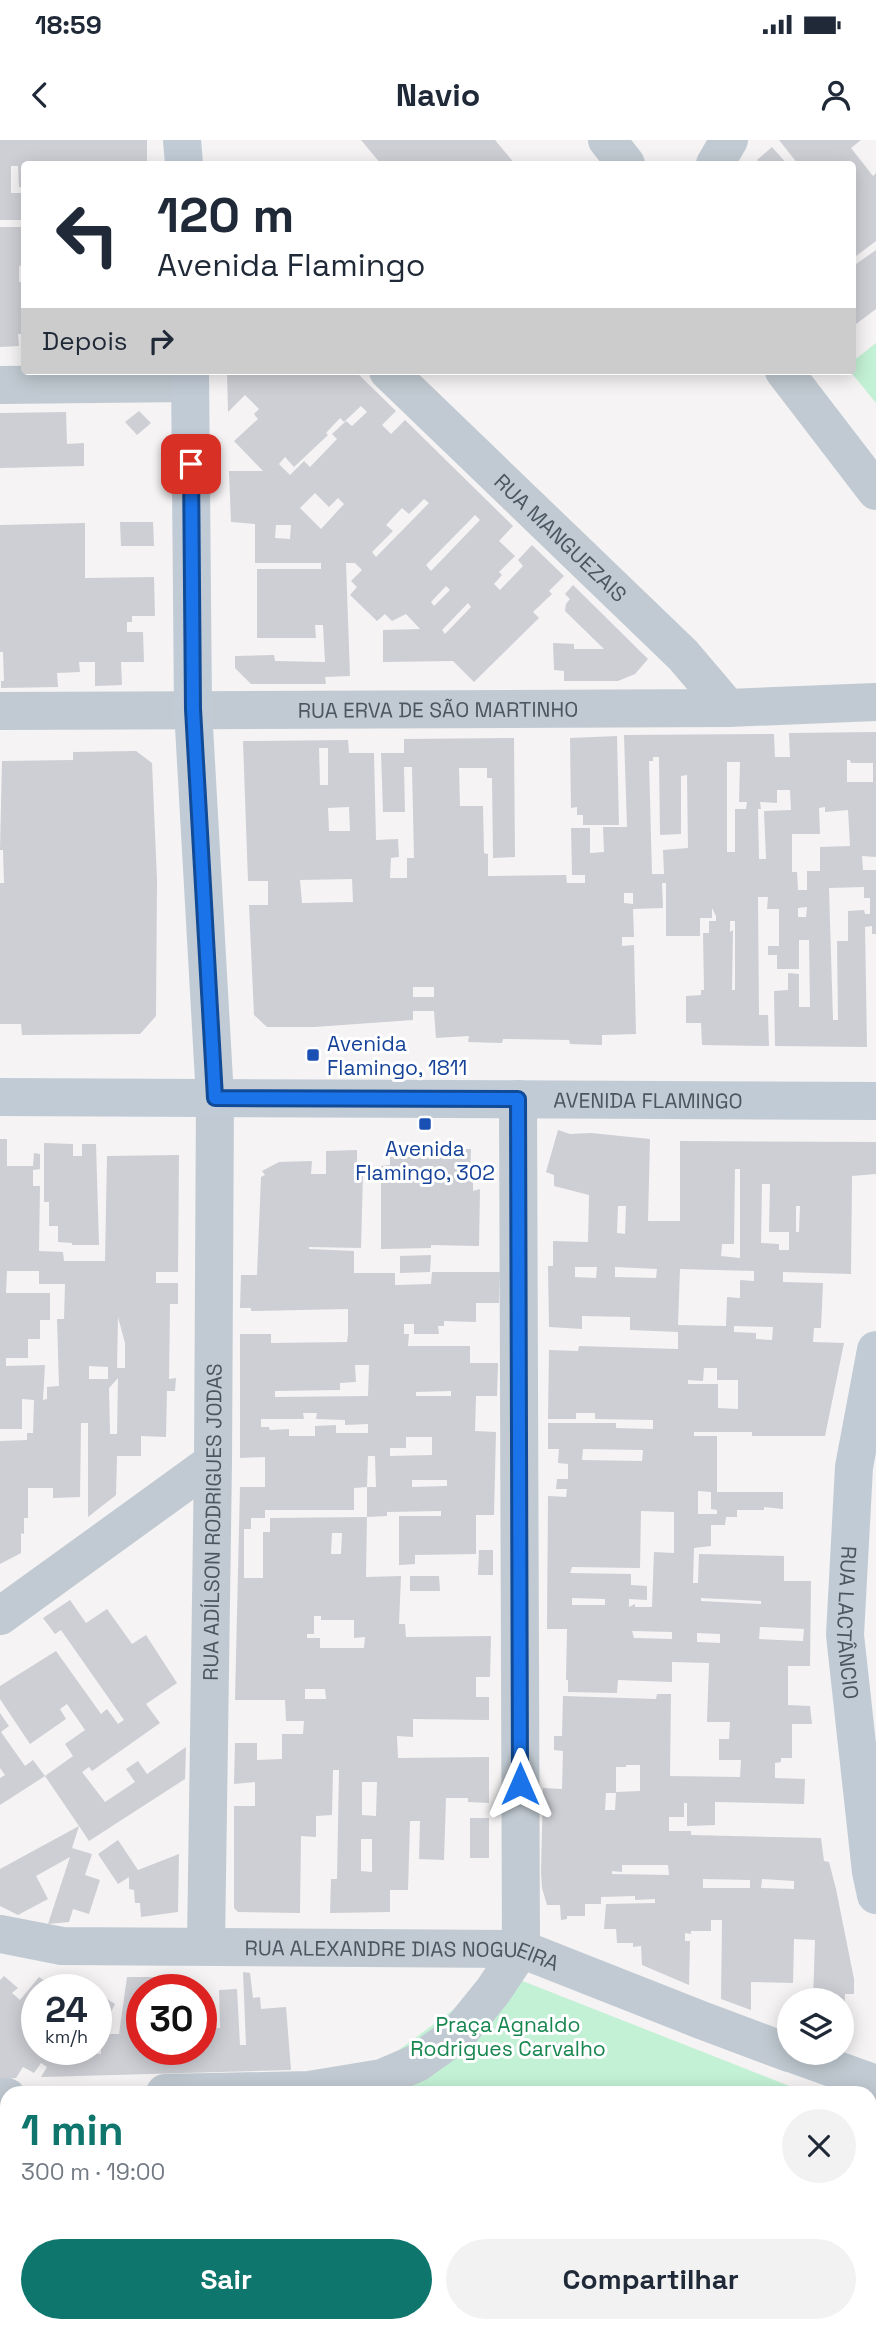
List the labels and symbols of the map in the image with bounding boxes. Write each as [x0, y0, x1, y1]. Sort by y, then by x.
pin [161, 434, 221, 494]
street label: RUA MANGUEZAIS [489, 467, 633, 607]
street label: RUA ERVA DE SÃO MARTINHO [298, 695, 578, 723]
place label: Avenida Flamingo, 1811 [327, 1030, 467, 1081]
marker: Avenida Flamingo, 1811 [305, 1047, 321, 1063]
street label: AVENIDA FLAMINGO [553, 1086, 743, 1114]
marker: Avenida Flamingo, 302 [417, 1116, 433, 1132]
place label: Avenida Flamingo, 302 [355, 1135, 495, 1186]
street label: RUA ADÍLSON RODRIGUES JODAS [196, 1363, 227, 1681]
street label: RUA LACTÂNCIO [831, 1545, 865, 1701]
position arrow [483, 1747, 557, 1821]
street label: RUA ALEXANDRE DIAS NOGUEIRA [245, 1934, 563, 1976]
speed limit sign: 30 [126, 1974, 217, 2065]
park label: Praça Agnaldo Rodrigues Carvalho [410, 2011, 606, 2062]

